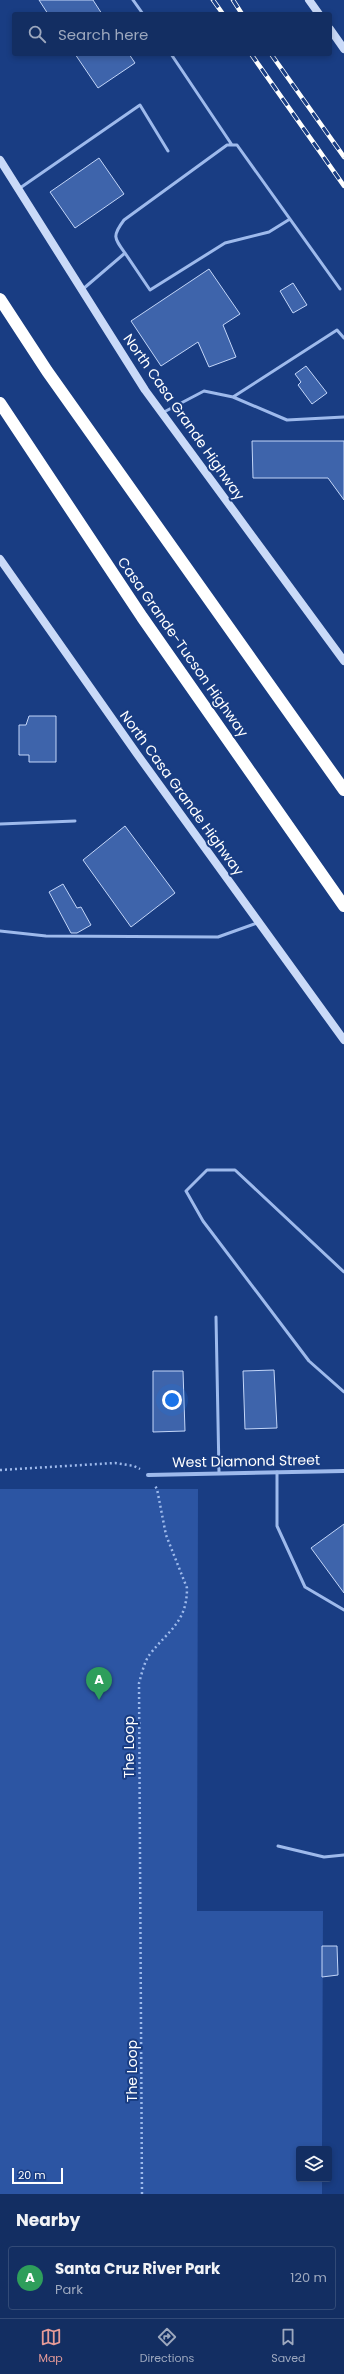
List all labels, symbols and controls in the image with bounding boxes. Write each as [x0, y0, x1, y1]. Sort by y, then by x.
search box [12, 12, 332, 56]
icon: search [26, 23, 48, 45]
text: Search here [58, 24, 148, 45]
street label: North Casa Grande Highway [119, 330, 249, 505]
street label: Casa Grande-Tucson Highway [113, 553, 253, 741]
street label: North Casa Grande Highway [115, 706, 249, 880]
your location [162, 1390, 182, 1410]
street label: West Diamond Street [172, 1450, 320, 1472]
pin: A [86, 1667, 112, 1700]
street label: The Loop [119, 1716, 139, 1778]
street label: The Loop [122, 2040, 142, 2102]
map controls [296, 2146, 332, 2182]
button: layers [296, 2146, 332, 2182]
scale bar [12, 2166, 63, 2185]
text: 20 m [18, 2167, 46, 2183]
text: Nearby [16, 2208, 80, 2232]
text: Santa Cruz River Park [55, 2258, 220, 2279]
text: A [25, 2268, 35, 2287]
text: 120 m [290, 2268, 327, 2287]
text: Park [55, 2280, 83, 2299]
tab: Map [38, 2326, 63, 2367]
tab: Directions [140, 2326, 194, 2367]
tab: Saved [271, 2326, 306, 2367]

